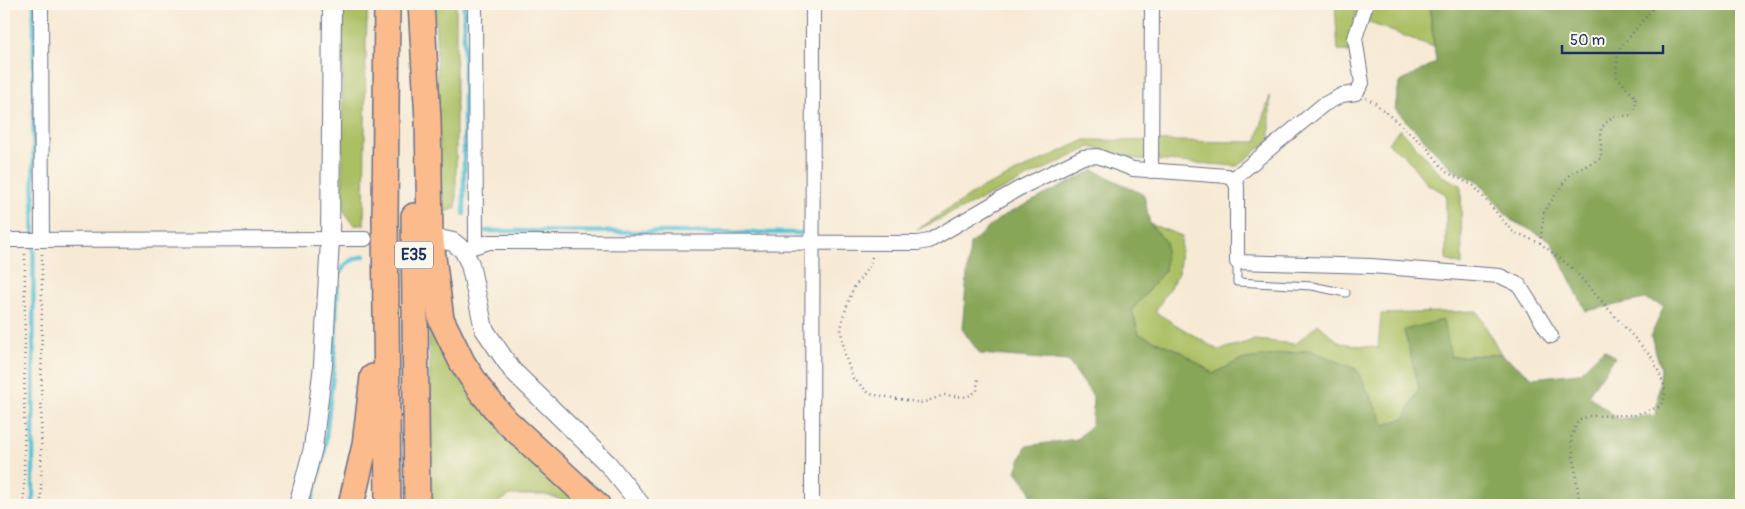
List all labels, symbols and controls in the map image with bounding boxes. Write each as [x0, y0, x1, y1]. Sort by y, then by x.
scale bar [1562, 22, 1664, 54]
text: 50 m [1570, 31, 1605, 50]
road number: E35 [395, 242, 433, 268]

